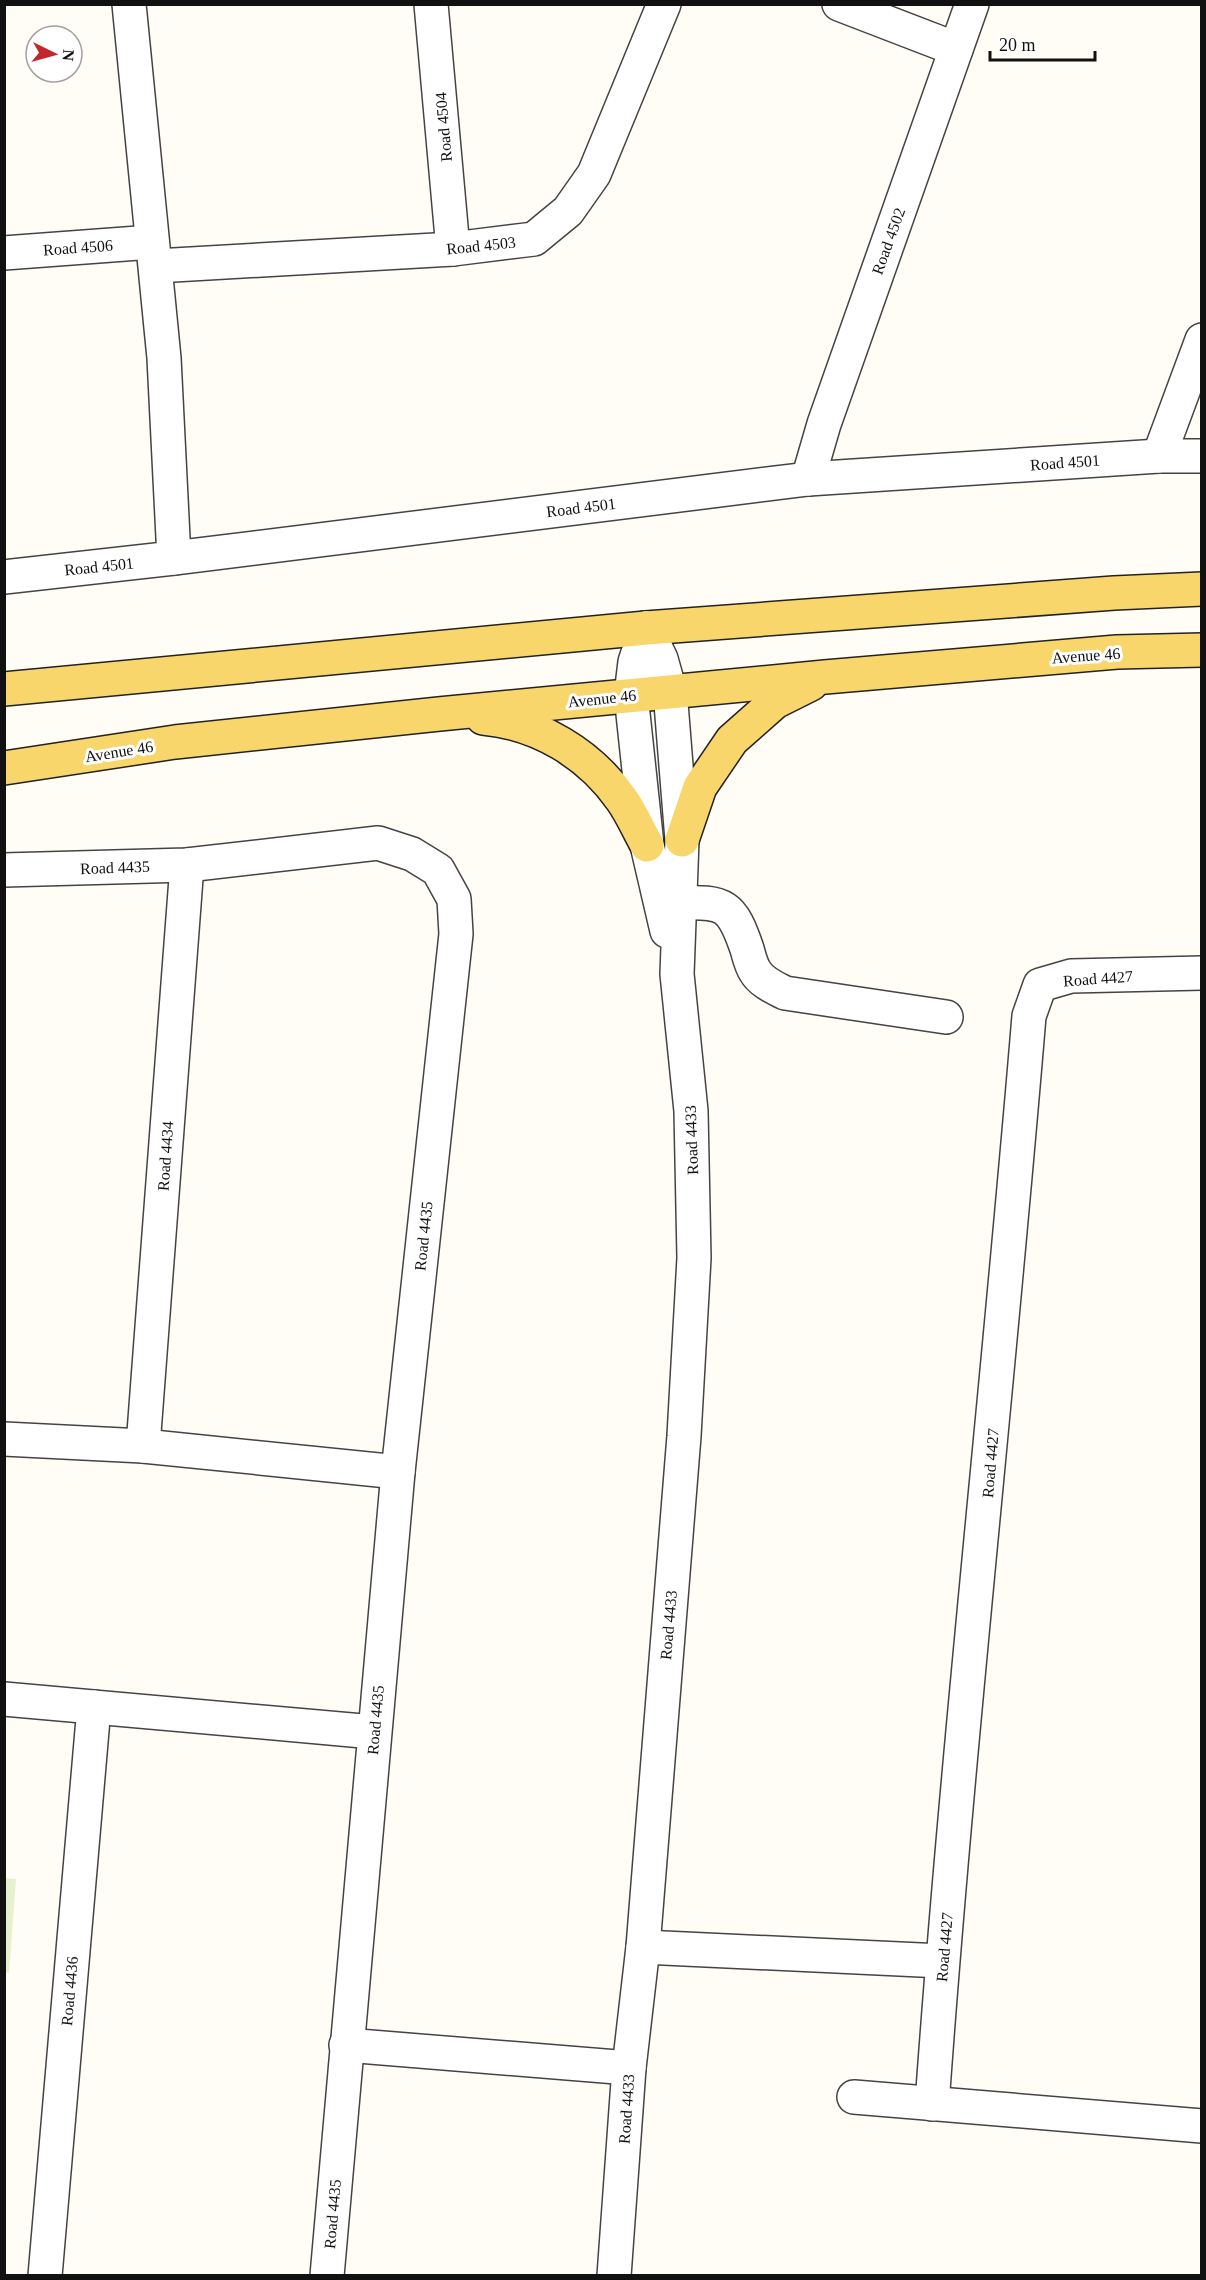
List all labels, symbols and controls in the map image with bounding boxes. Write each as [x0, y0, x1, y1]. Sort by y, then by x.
north arrow [24, 24, 84, 84]
scale bar [990, 24, 1095, 62]
text: 20 m [999, 35, 1036, 55]
text: N [59, 49, 77, 62]
street label: Road 4504 [432, 91, 455, 162]
street label: Road 4502 [869, 205, 908, 277]
street label: Road 4503 [445, 233, 517, 258]
street label: Road 4506 [43, 237, 113, 258]
street label: Road 4501 [1030, 452, 1100, 473]
street label: Road 4501 [545, 495, 617, 520]
street label: Road 4501 [63, 554, 135, 579]
street label: Avenue 46 [1051, 645, 1121, 666]
street label: Avenue 46 [567, 686, 637, 711]
street label: Avenue 46 [84, 738, 154, 765]
street label: Road 4435 [80, 858, 150, 877]
street label: Road 4427 [1063, 968, 1133, 989]
street label: Road 4433 [682, 1105, 701, 1175]
street label: Road 4434 [155, 1121, 176, 1191]
street label: Road 4435 [411, 1200, 436, 1272]
street label: Road 4427 [979, 1428, 1002, 1499]
street label: Road 4433 [657, 1590, 680, 1661]
street label: Road 4435 [364, 1685, 387, 1756]
street label: Road 4427 [933, 1912, 956, 1983]
street label: Road 4436 [58, 1956, 81, 2027]
street label: Road 4433 [616, 2074, 637, 2144]
street label: Road 4435 [321, 2179, 344, 2250]

